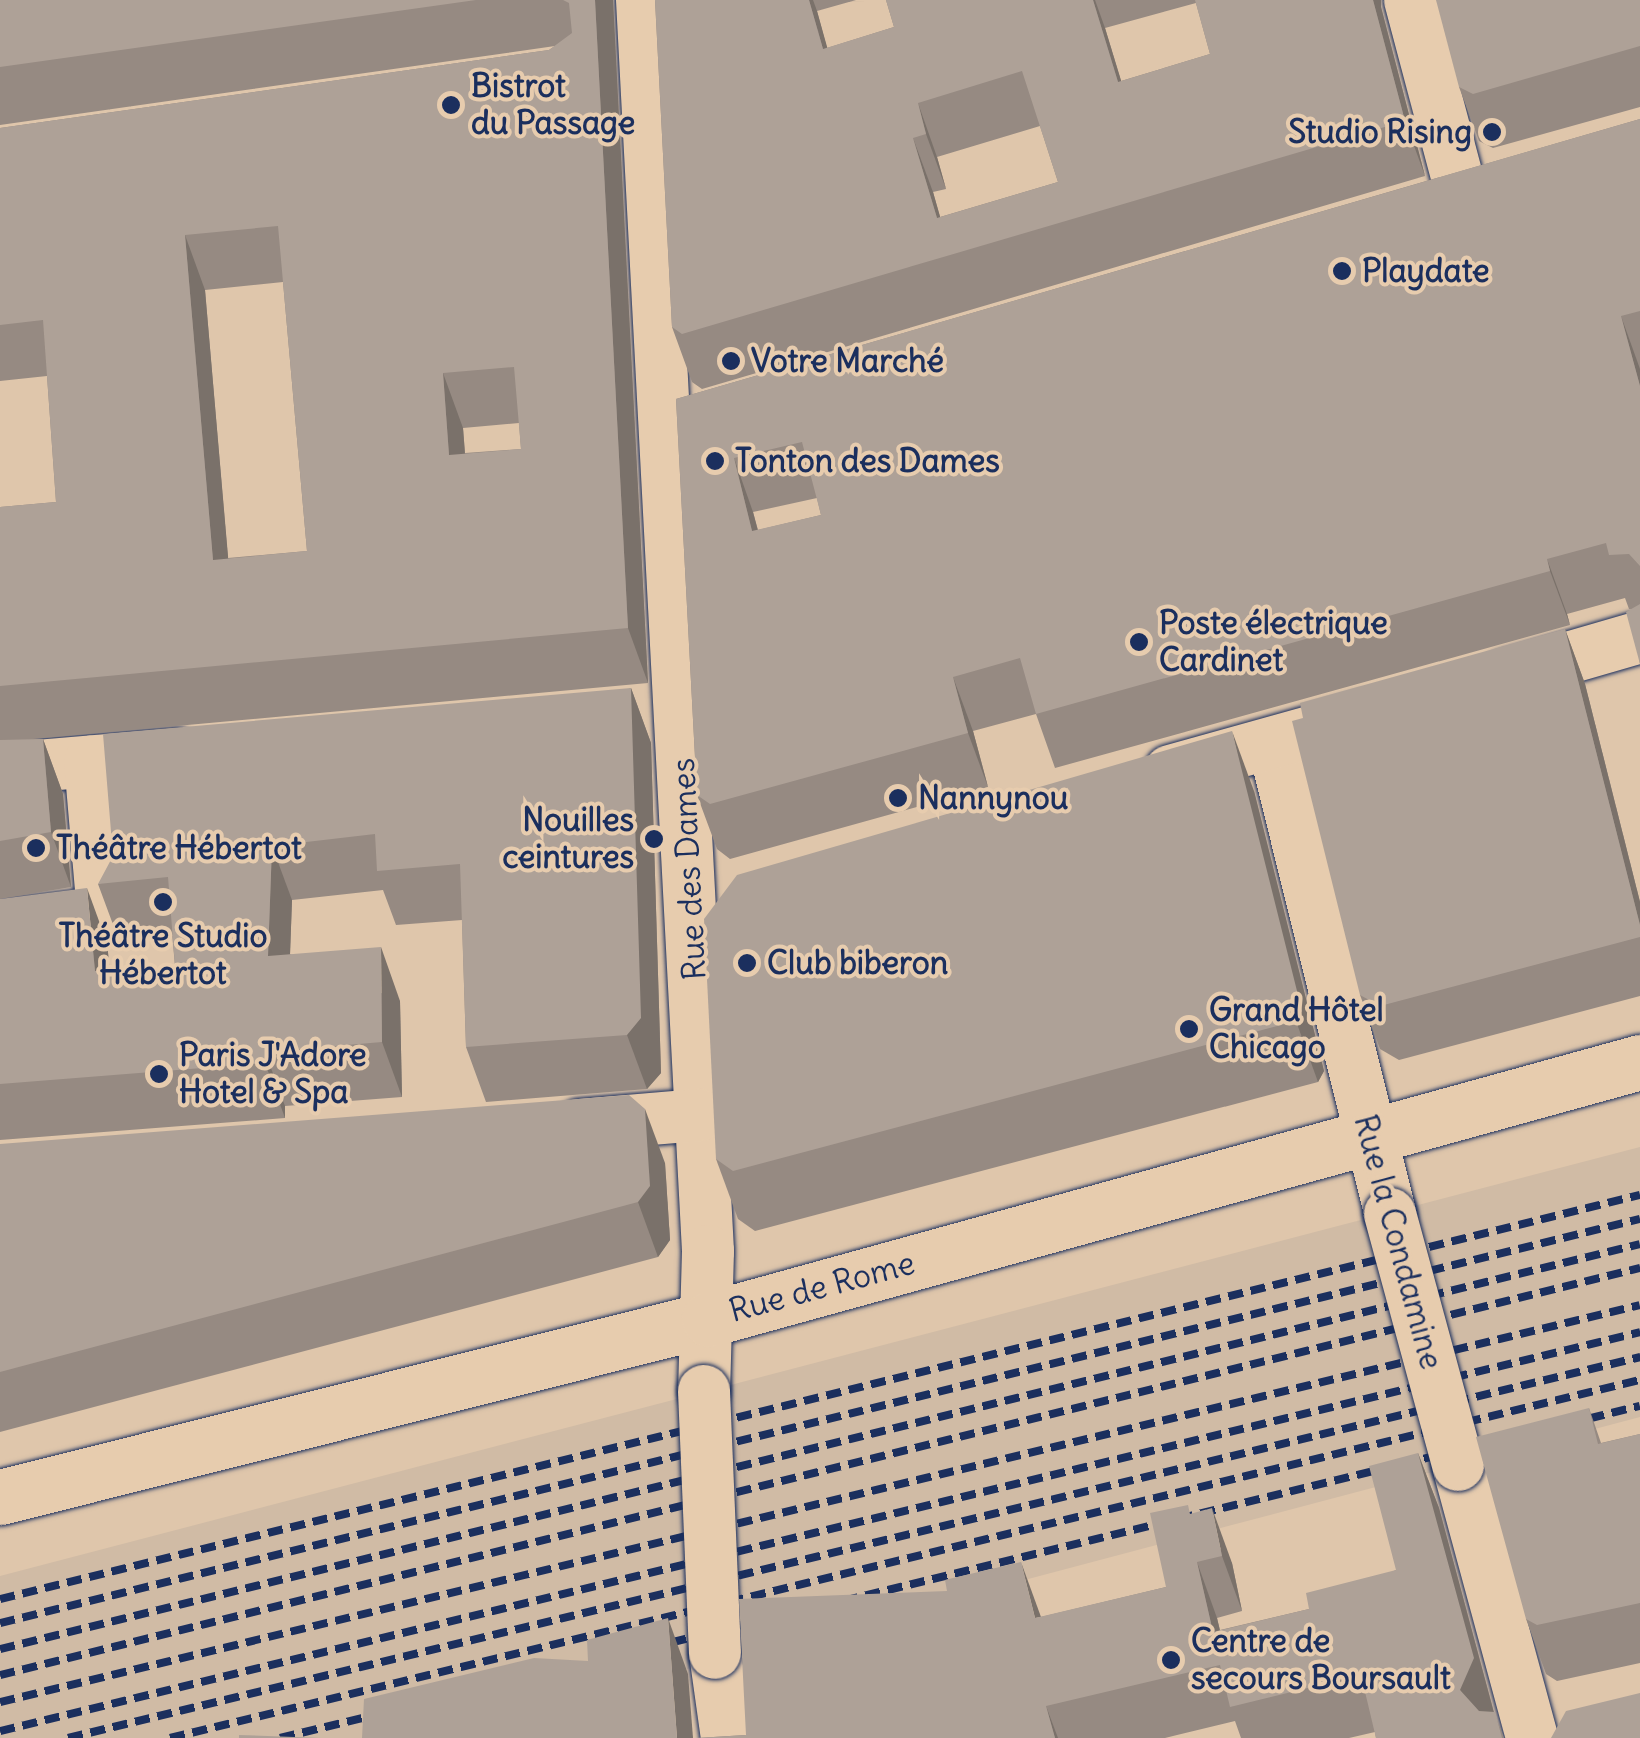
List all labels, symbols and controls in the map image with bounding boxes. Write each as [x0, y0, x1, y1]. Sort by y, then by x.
place label: Bistrot du Passage [471, 68, 635, 143]
marker: Bistrot du Passage [440, 94, 462, 116]
place label: Studio Rising [1288, 113, 1472, 151]
marker: Studio Rising [1481, 121, 1503, 143]
place label: Playdate [1362, 252, 1489, 290]
marker: Playdate [1331, 260, 1353, 282]
place label: Votre Marché [751, 342, 944, 380]
marker: Votre Marché [720, 350, 742, 372]
place label: Tonton des Dames [735, 442, 1000, 480]
marker: Tonton des Dames [704, 450, 726, 472]
place label: Poste électrique Cardinet [1159, 605, 1388, 680]
marker: Poste électrique Cardinet [1128, 631, 1150, 653]
street label: Rue des Dames [664, 757, 714, 981]
place label: Nannynou [918, 779, 1068, 817]
marker: Nannynou [887, 787, 909, 809]
place label: Nouilles ceintures [502, 802, 634, 877]
marker: Nouilles ceintures [643, 828, 665, 850]
place label: Théâtre Hébertot [56, 829, 302, 867]
marker: Théâtre Hébertot [25, 837, 47, 859]
marker: Théâtre Studio Hébertot [152, 891, 174, 913]
place label: Théâtre Studio Hébertot [58, 918, 268, 993]
place label: Club biberon [767, 944, 948, 982]
marker: Club biberon [736, 952, 758, 974]
place label: Grand Hôtel Chicago [1209, 992, 1384, 1067]
marker: Grand Hôtel Chicago [1178, 1018, 1200, 1040]
place label: Paris J'Adore Hotel & Spa [179, 1037, 366, 1112]
marker: Paris J'Adore Hotel & Spa [148, 1063, 170, 1085]
street label: Rue la Condamine [1346, 1111, 1450, 1373]
street label: Rue de Rome [725, 1244, 919, 1330]
place label: Centre de secours Boursault [1191, 1623, 1451, 1698]
marker: Centre de secours Boursault [1160, 1649, 1182, 1671]

